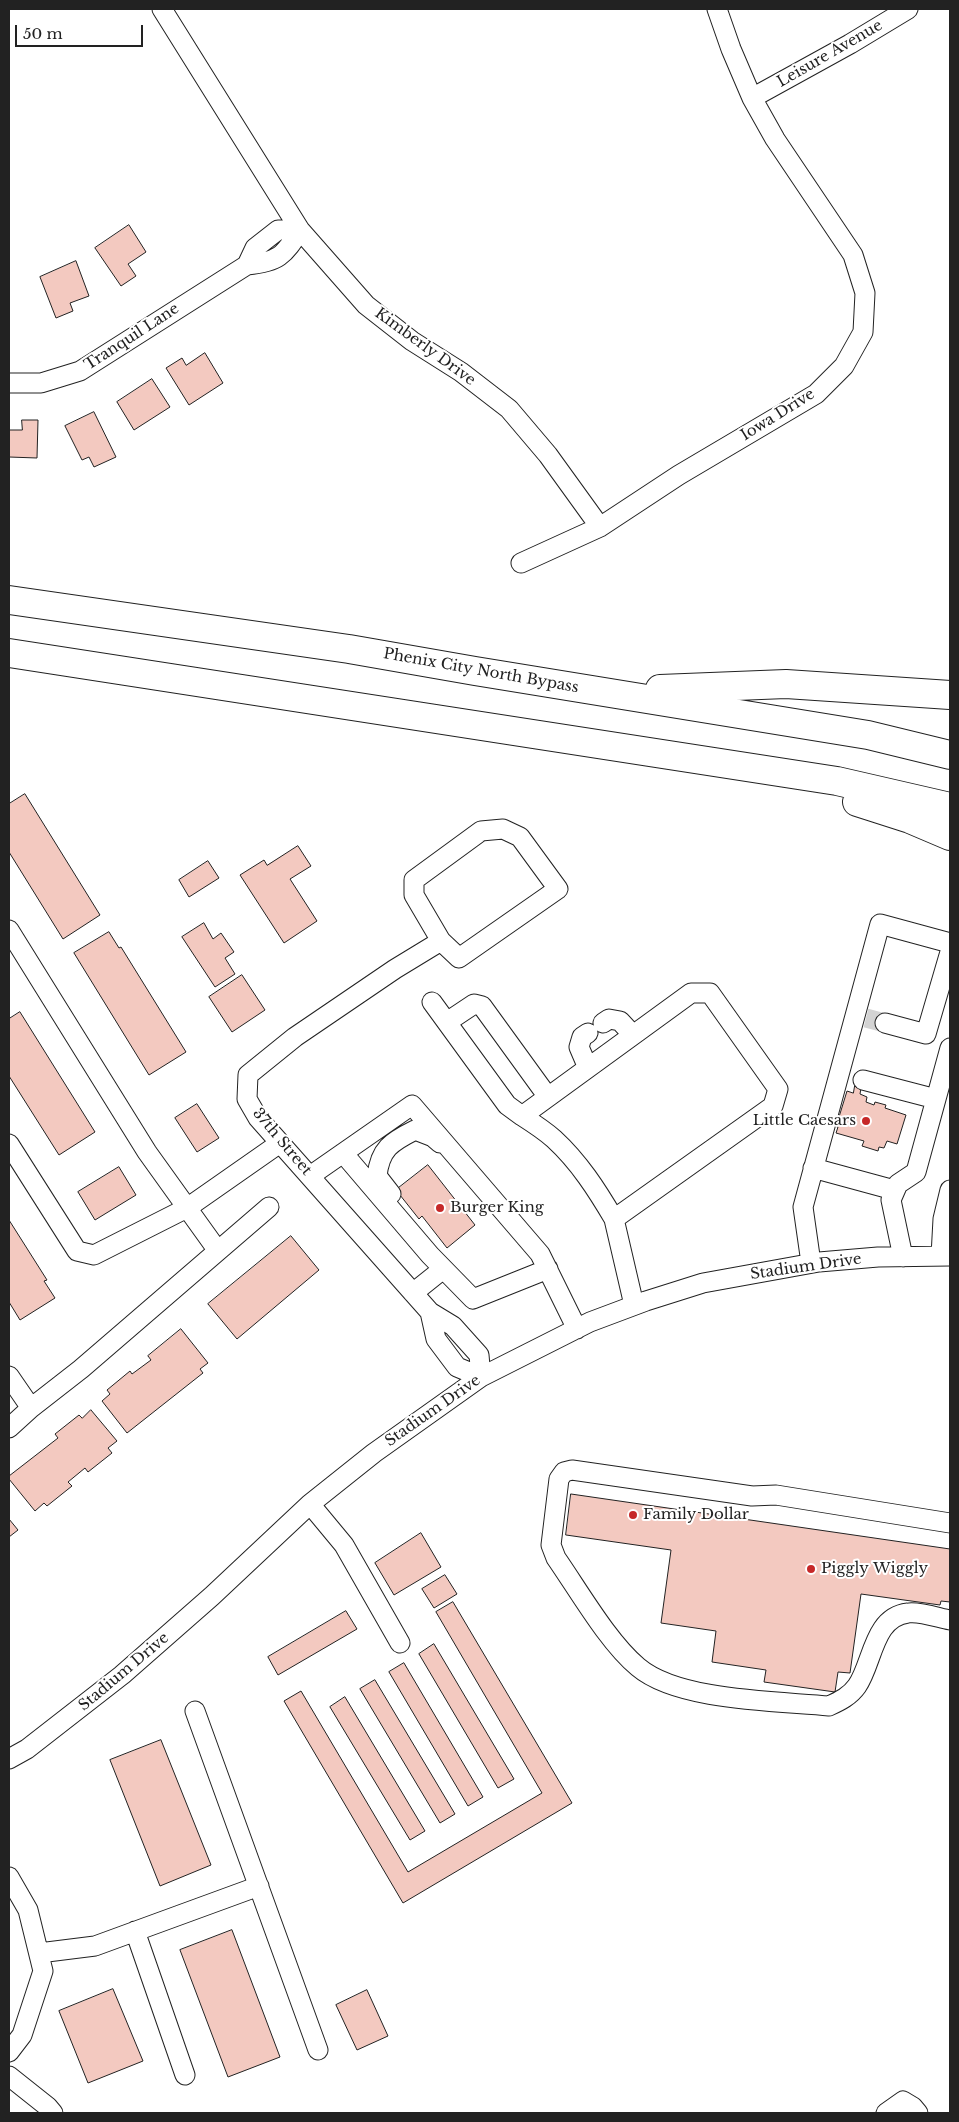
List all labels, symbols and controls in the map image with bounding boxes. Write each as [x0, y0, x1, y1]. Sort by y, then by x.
scale bar [18, 15, 145, 47]
street label: Leisure Avenue [774, 17, 886, 91]
text: 50 m [23, 24, 63, 43]
street label: Tranquil Lane [81, 300, 183, 374]
street label: Kimberly Drive [371, 304, 479, 390]
street label: Iowa Drive [738, 385, 818, 445]
street label: Phenix City North Bypass [382, 645, 580, 697]
street label: 37th Street [249, 1105, 315, 1179]
place label: Little Caesars [753, 1112, 856, 1130]
marker: Little Caesars [860, 1115, 872, 1127]
place label: Burger King [450, 1199, 544, 1217]
marker: Burger King [434, 1202, 446, 1214]
street label: Stadium Drive [749, 1250, 863, 1284]
street label: Stadium Drive [382, 1371, 484, 1451]
place label: Family Dollar [643, 1506, 749, 1524]
marker: Family Dollar [627, 1509, 639, 1521]
place label: Piggly Wiggly [821, 1560, 928, 1578]
marker: Piggly Wiggly [805, 1563, 817, 1575]
street label: Stadium Drive [75, 1629, 173, 1715]

